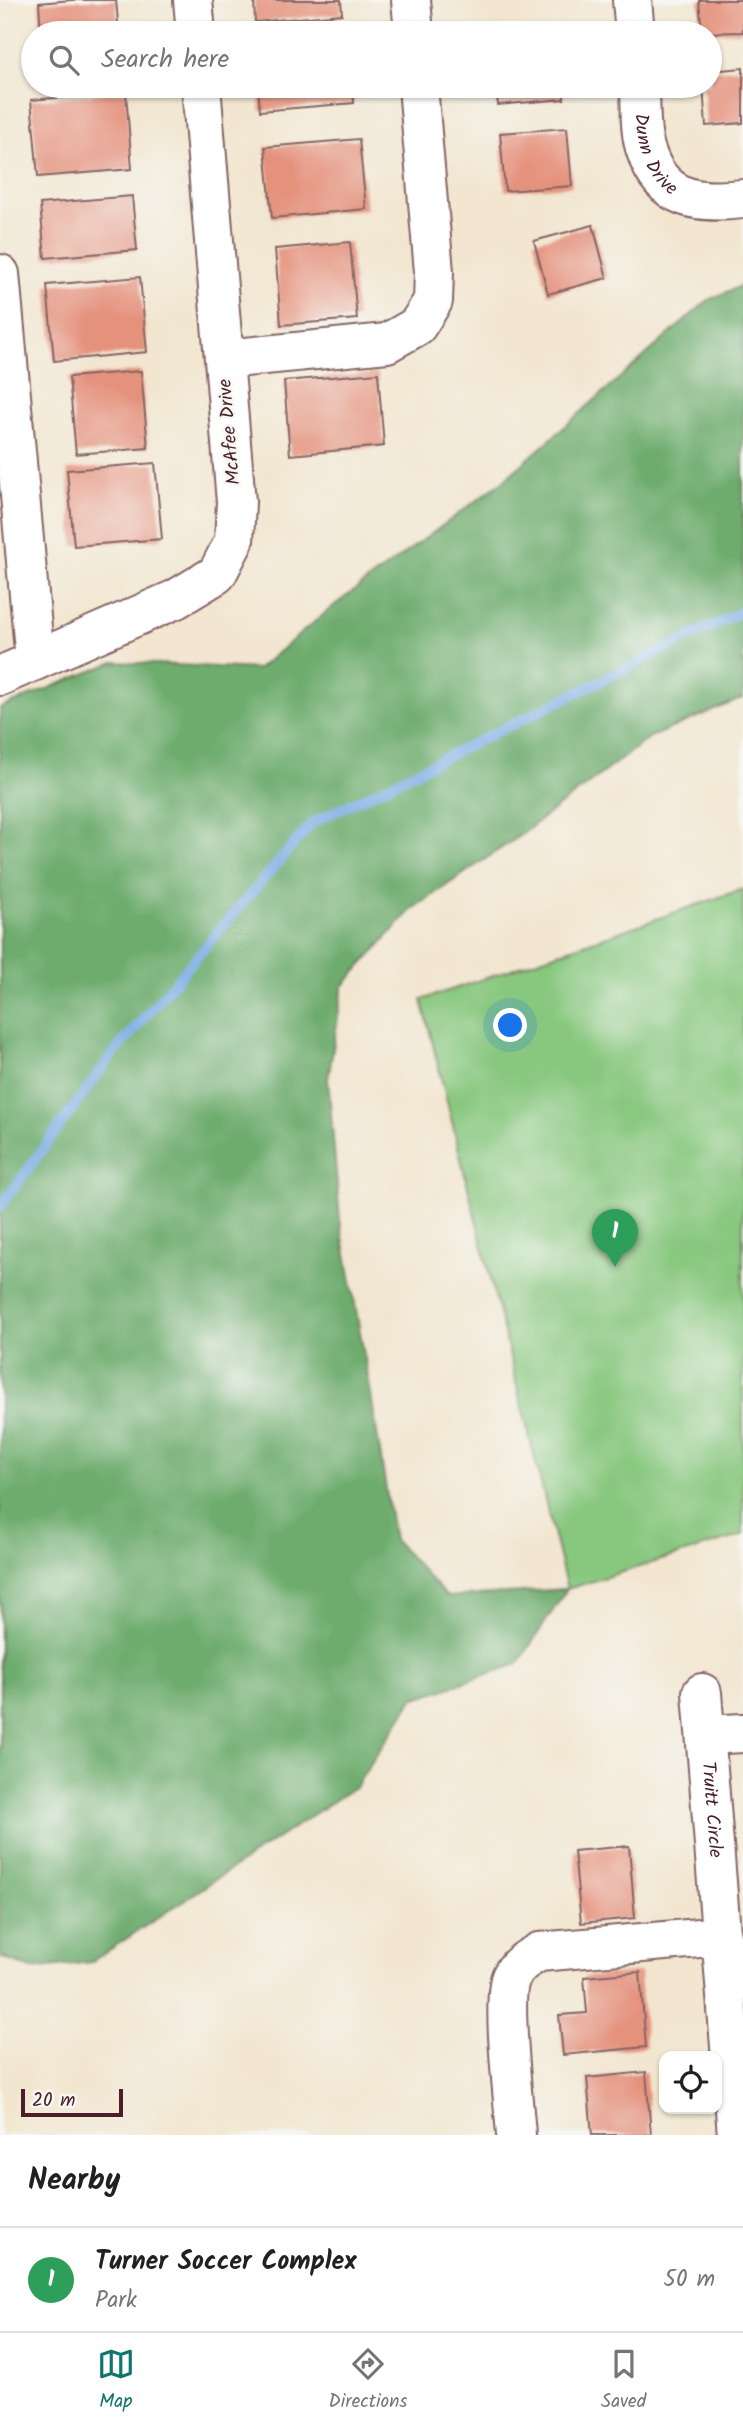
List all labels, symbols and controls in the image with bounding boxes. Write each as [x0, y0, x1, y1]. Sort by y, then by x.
search box [21, 21, 722, 98]
text: Search here [101, 39, 229, 81]
icon: search [45, 41, 83, 79]
street label: Dunn Drive [626, 113, 684, 204]
street label: McAfee Drive [210, 377, 250, 486]
your location [493, 1008, 527, 1042]
pin: 1 [592, 1209, 638, 1267]
street label: Truitt Circle [692, 1760, 730, 1859]
map controls [659, 2051, 722, 2114]
button: locate [659, 2051, 722, 2114]
scale bar [21, 2086, 122, 2118]
text: 20 m [32, 2086, 75, 2116]
text: Nearby [28, 2157, 120, 2205]
text: Turner Soccer Complex [95, 2241, 357, 2283]
text: 1 [48, 2262, 54, 2298]
text: 50 m [664, 2262, 715, 2298]
text: Park [95, 2283, 137, 2319]
tab: Map [97, 2345, 135, 2417]
tab: Directions [329, 2345, 407, 2417]
tab: Saved [601, 2345, 646, 2417]

